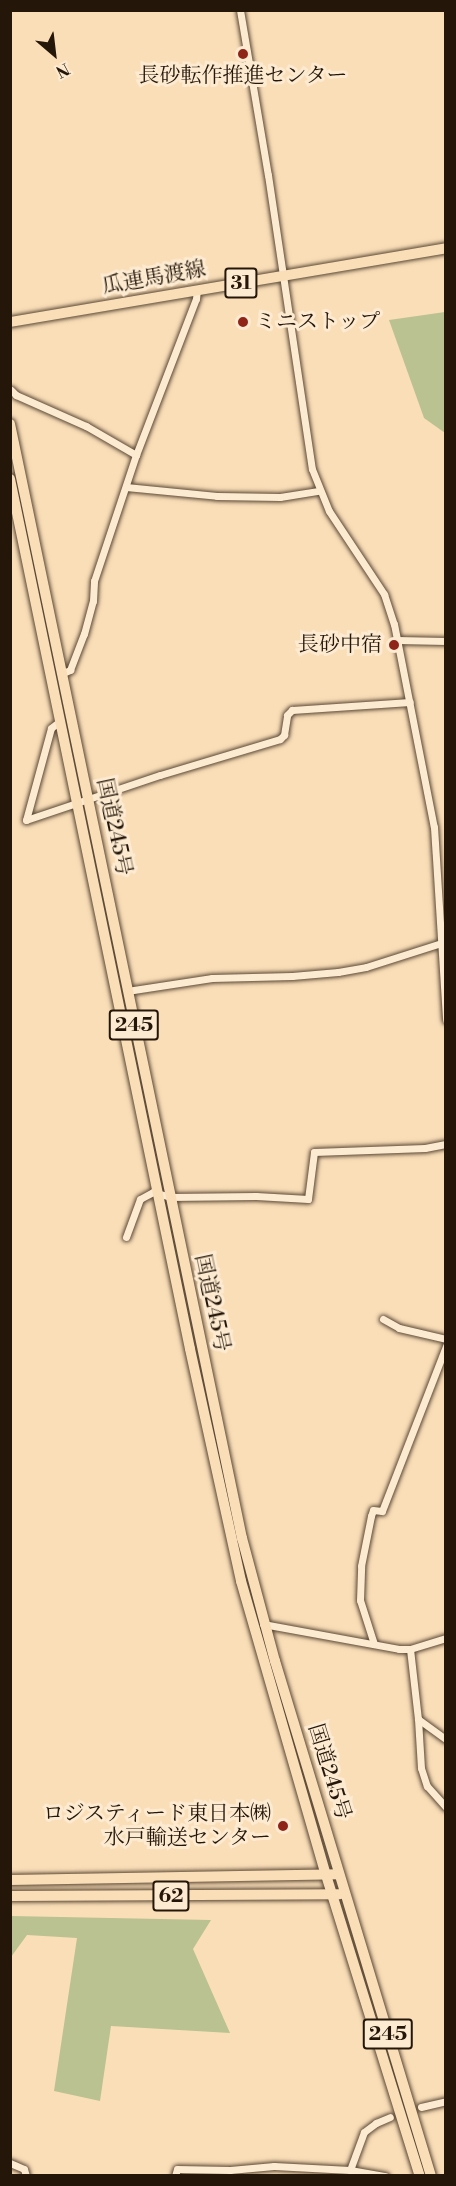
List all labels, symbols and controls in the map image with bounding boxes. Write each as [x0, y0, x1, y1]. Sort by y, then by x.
north arrow [24, 24, 84, 84]
marker: 長砂転作推進センター [236, 47, 250, 61]
text: N [52, 58, 73, 82]
place label: 長砂転作推進センター [138, 63, 348, 89]
street label: 瓜連馬渡線 [100, 256, 208, 300]
road number: 31 [223, 266, 259, 300]
place label: ミニストップ [255, 309, 381, 335]
marker: ミニストップ [236, 315, 250, 329]
place label: 長砂中宿 [298, 632, 382, 658]
marker: 長砂中宿 [387, 638, 401, 652]
street label: 国道245号 [91, 776, 137, 878]
road number: 245 [108, 1008, 160, 1042]
street label: 国道245号 [189, 1252, 235, 1354]
street label: 国道245号 [302, 1721, 356, 1823]
place label: ロジスティード東日本㈱ 水戸輸送センター [40, 1801, 271, 1851]
marker: ロジスティード東日本㈱ 水戸輸送センター [276, 1819, 290, 1833]
road number: 62 [152, 1879, 190, 1913]
road number: 245 [362, 2017, 414, 2051]

